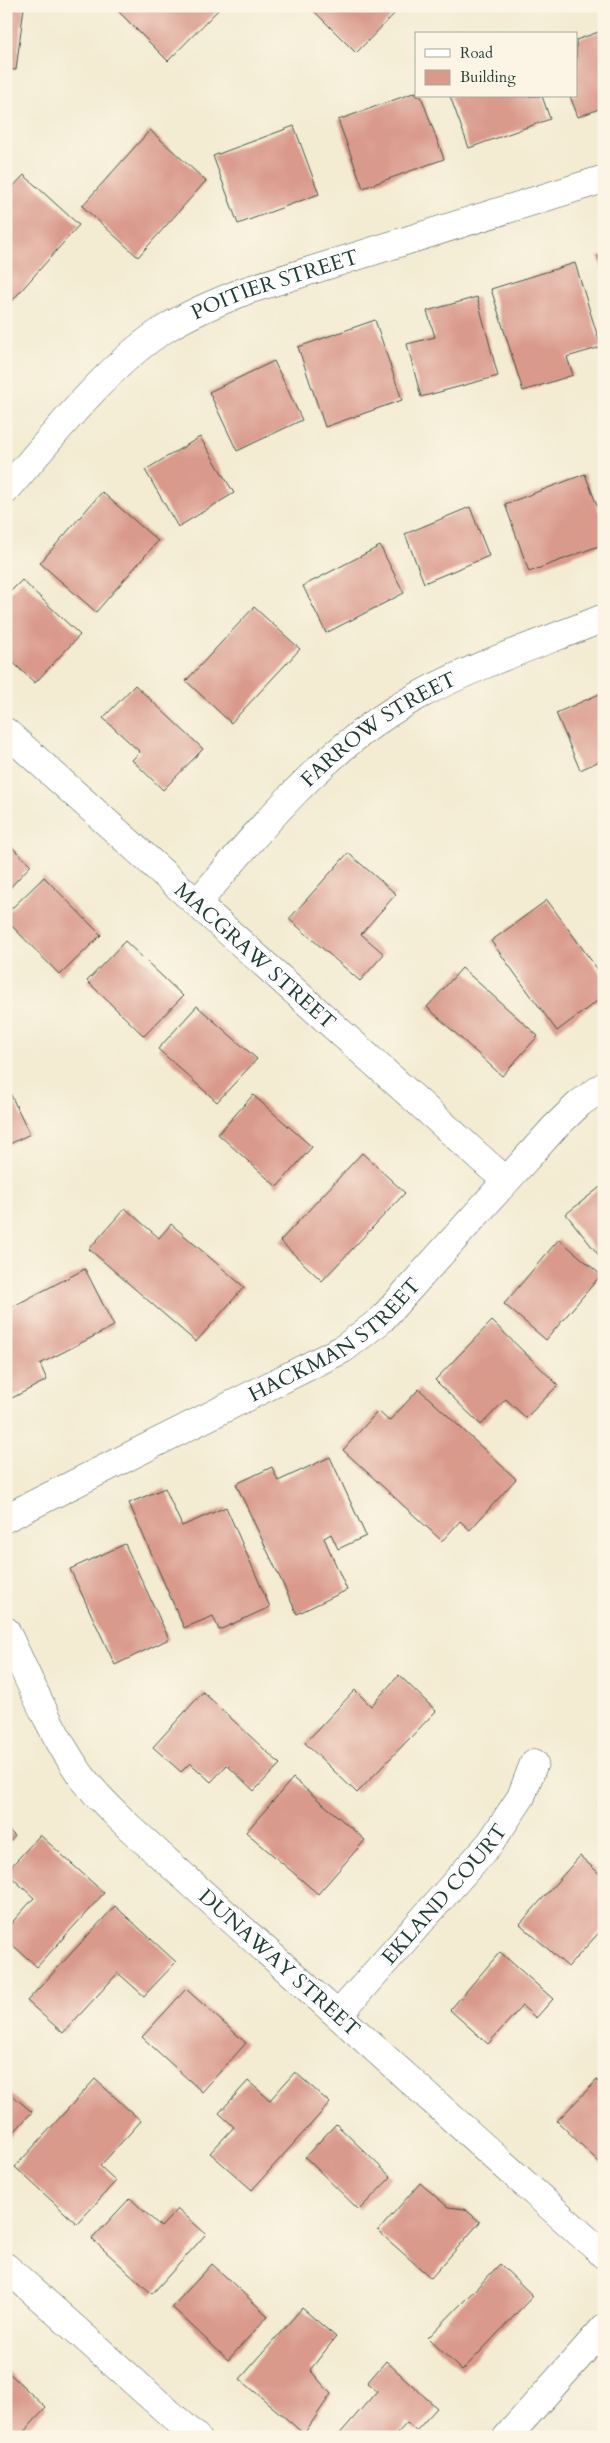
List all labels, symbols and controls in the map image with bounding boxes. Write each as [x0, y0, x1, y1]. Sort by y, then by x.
legend [415, 32, 578, 98]
text: Road [460, 43, 493, 63]
text: Building [460, 67, 516, 87]
street label: POITIER STREET [186, 242, 362, 327]
street label: FARROW STREET [294, 664, 461, 793]
street label: MACGRAW STREET [168, 876, 342, 1036]
street label: HACKMAN STREET [243, 1271, 427, 1409]
street label: EKLAND COURT [375, 1818, 514, 1971]
street label: DUNAWAY STREET [192, 1882, 367, 2043]

